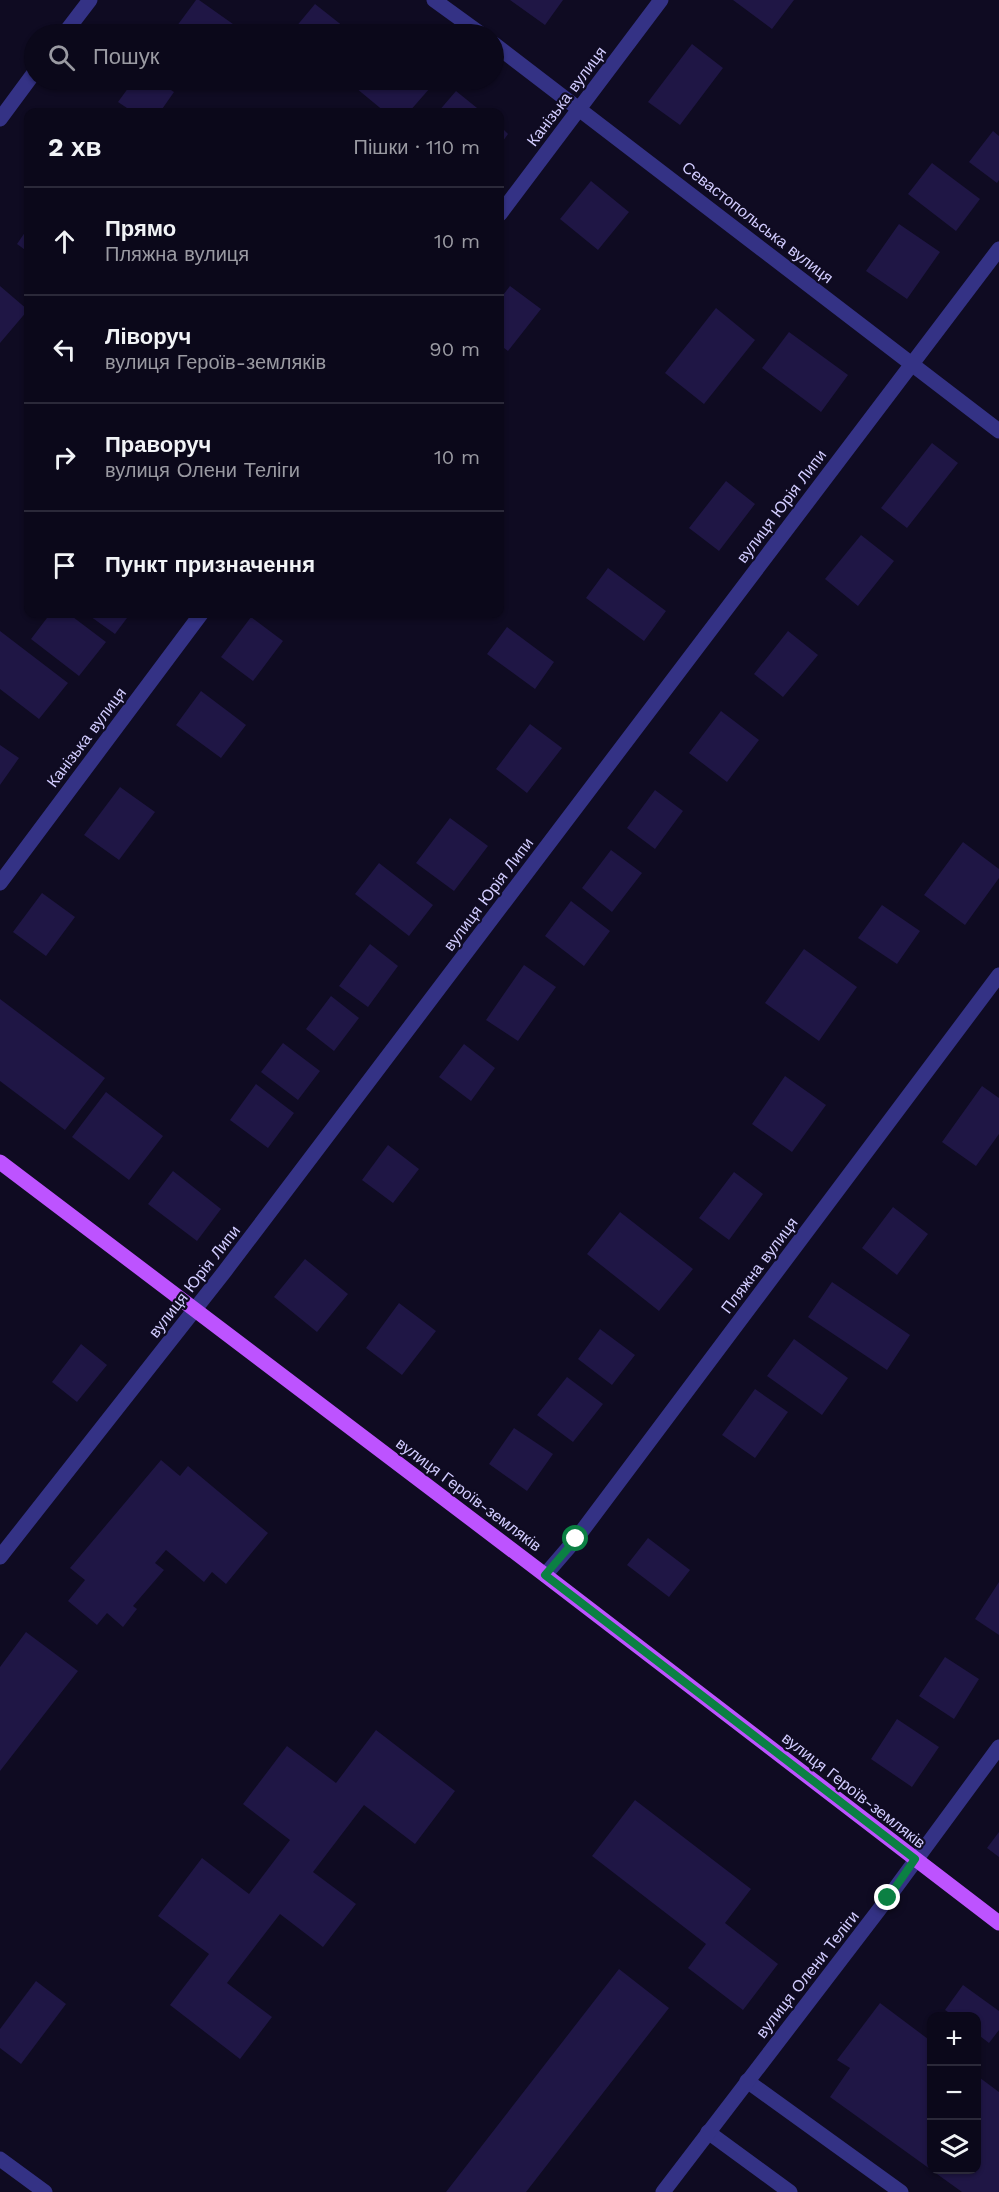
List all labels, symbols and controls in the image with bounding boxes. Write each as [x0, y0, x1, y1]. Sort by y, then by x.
search box [24, 24, 504, 90]
icon: search [45, 41, 78, 74]
street label: Канізька вулиця [523, 43, 610, 150]
text: Пошук [93, 44, 159, 69]
text: 2 хв [48, 132, 101, 162]
text: Пішки · 110 m [354, 135, 480, 159]
street label: Севастопольська вулиця [678, 157, 837, 287]
text: Прямо [105, 216, 176, 241]
icon: ahead [48, 225, 81, 258]
text: 10 m [434, 229, 480, 253]
text: Пляжна вулиця [105, 242, 249, 266]
text: Ліворуч [105, 324, 191, 349]
icon: left [48, 333, 81, 366]
text: 90 m [429, 337, 480, 361]
text: вулиця Героїв-земляків [105, 350, 326, 374]
text: Праворуч [105, 432, 211, 457]
icon: right [48, 441, 81, 474]
text: 10 m [434, 445, 480, 469]
street label: вулиця Юрія Липи [733, 446, 830, 567]
text: вулиця Олени Теліги [105, 458, 300, 482]
icon: arrive [48, 549, 81, 582]
text: Пункт призначення [105, 552, 315, 577]
street label: Канізька вулиця [43, 684, 130, 791]
street label: вулиця Юрія Липи [440, 834, 537, 955]
street label: Пляжна вулиця [717, 1214, 802, 1317]
street label: вулиця Юрія Липи [145, 1221, 244, 1341]
street label: вулиця Героїв-земляків [392, 1434, 545, 1555]
route start [562, 1525, 588, 1551]
street label: вулиця Героїв-земляків [778, 1728, 929, 1852]
route end [874, 1884, 900, 1910]
street label: вулиця Олени Теліги [752, 1907, 863, 2042]
map controls [927, 2012, 981, 2174]
button: + [927, 2012, 981, 2066]
button: − [927, 2066, 981, 2120]
button: layers [927, 2120, 981, 2174]

